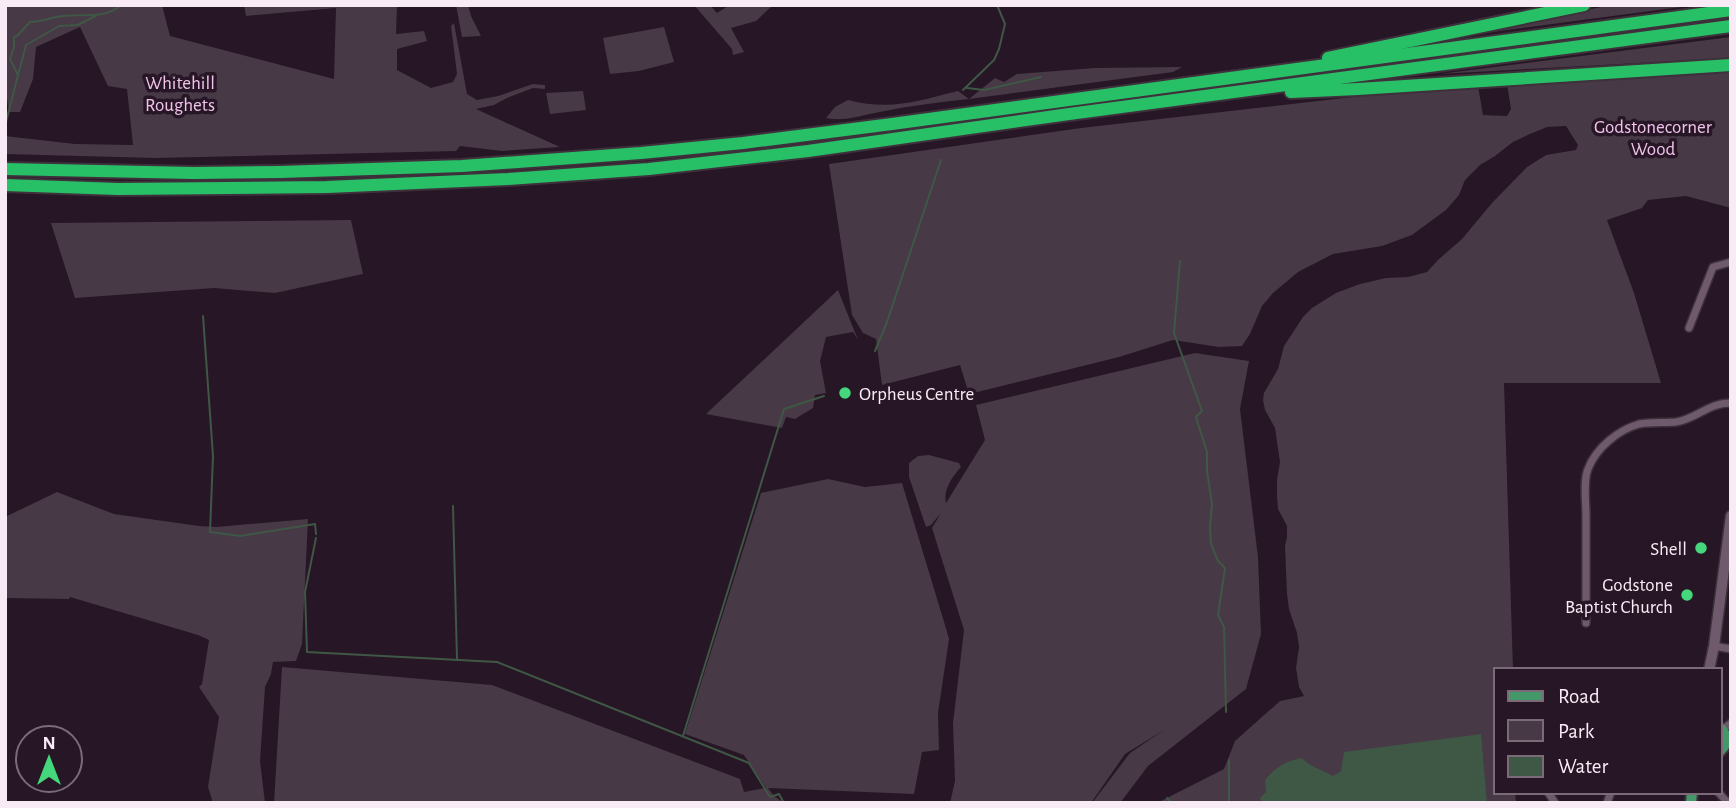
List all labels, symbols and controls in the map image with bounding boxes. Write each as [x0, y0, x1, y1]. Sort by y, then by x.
park label: Whitehill Roughets [145, 74, 215, 115]
park label: Godstonecorner Wood [1594, 118, 1712, 159]
marker: Orpheus Centre [837, 385, 853, 401]
place label: Orpheus Centre [859, 385, 974, 404]
place label: Shell [1650, 540, 1687, 559]
marker: Shell [1693, 540, 1709, 556]
place label: Godstone Baptist Church [1565, 576, 1673, 617]
marker: Godstone Baptist Church [1679, 587, 1695, 603]
legend [1494, 668, 1722, 794]
text: Road [1558, 686, 1600, 707]
text: Park [1558, 721, 1595, 742]
north arrow [14, 724, 84, 794]
text: N [42, 734, 56, 753]
text: Water [1558, 756, 1608, 777]

